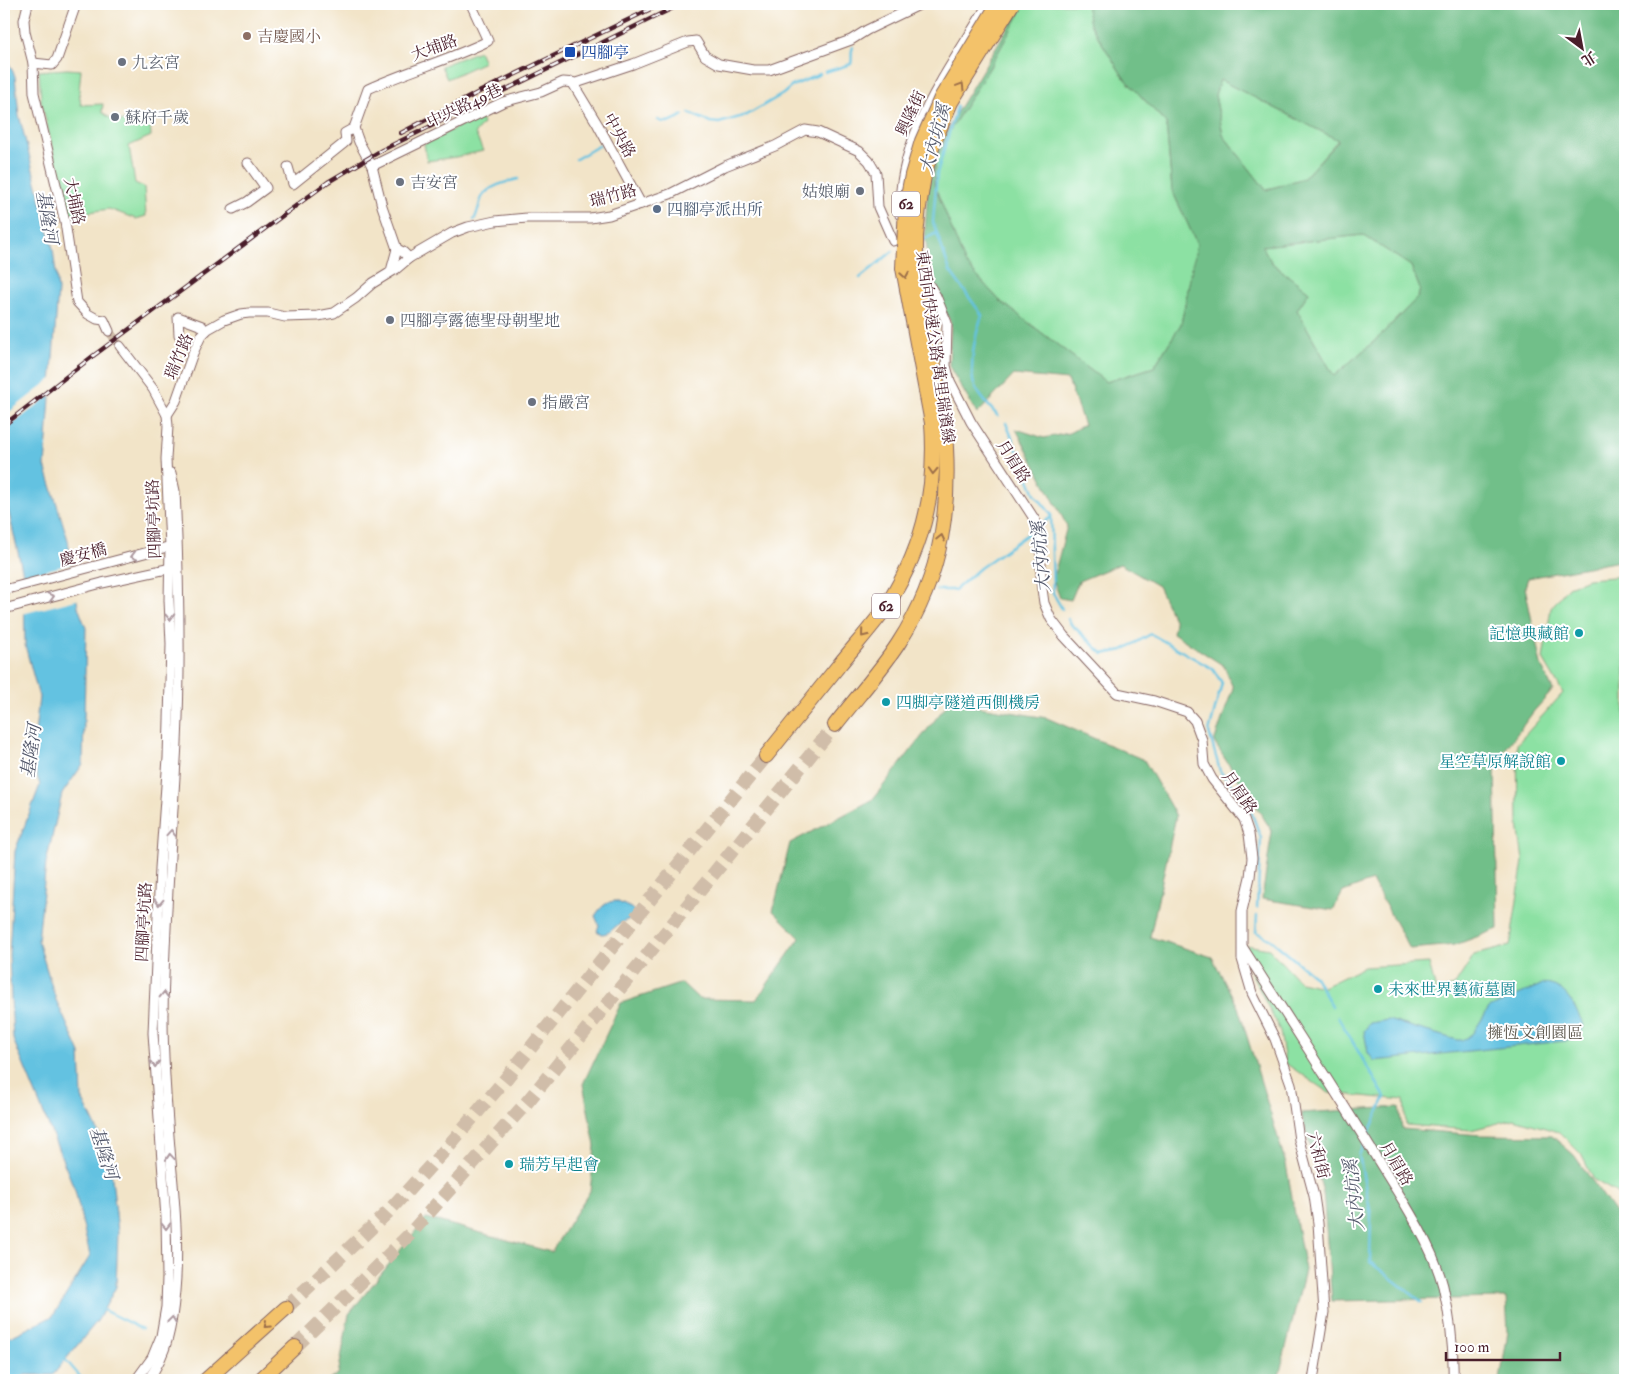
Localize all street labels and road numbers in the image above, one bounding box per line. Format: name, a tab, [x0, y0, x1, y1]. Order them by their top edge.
street label: 大埔路	[408, 30, 460, 66]
street label: 中央路49巷	[424, 80, 505, 132]
street label: 興隆街	[892, 87, 930, 139]
street label: 中央路	[599, 110, 640, 161]
street label: 大埔路	[59, 176, 89, 227]
street label: 瑞竹路	[587, 180, 639, 212]
road number: 62	[892, 192, 920, 216]
street label: 東西向快速公路 萬里瑞濱線	[912, 249, 959, 445]
street label: 瑞竹路	[160, 330, 198, 382]
street label: 月眉路	[992, 436, 1035, 487]
street label: 四腳亭坑路	[143, 479, 165, 559]
street label: 慶安橋	[57, 539, 109, 571]
road number: 62	[872, 594, 900, 618]
street label: 月眉路	[1217, 767, 1261, 818]
street label: 四腳亭坑路	[132, 882, 156, 963]
street label: 六和街	[1303, 1130, 1334, 1181]
street label: 月眉路	[1375, 1138, 1417, 1189]

